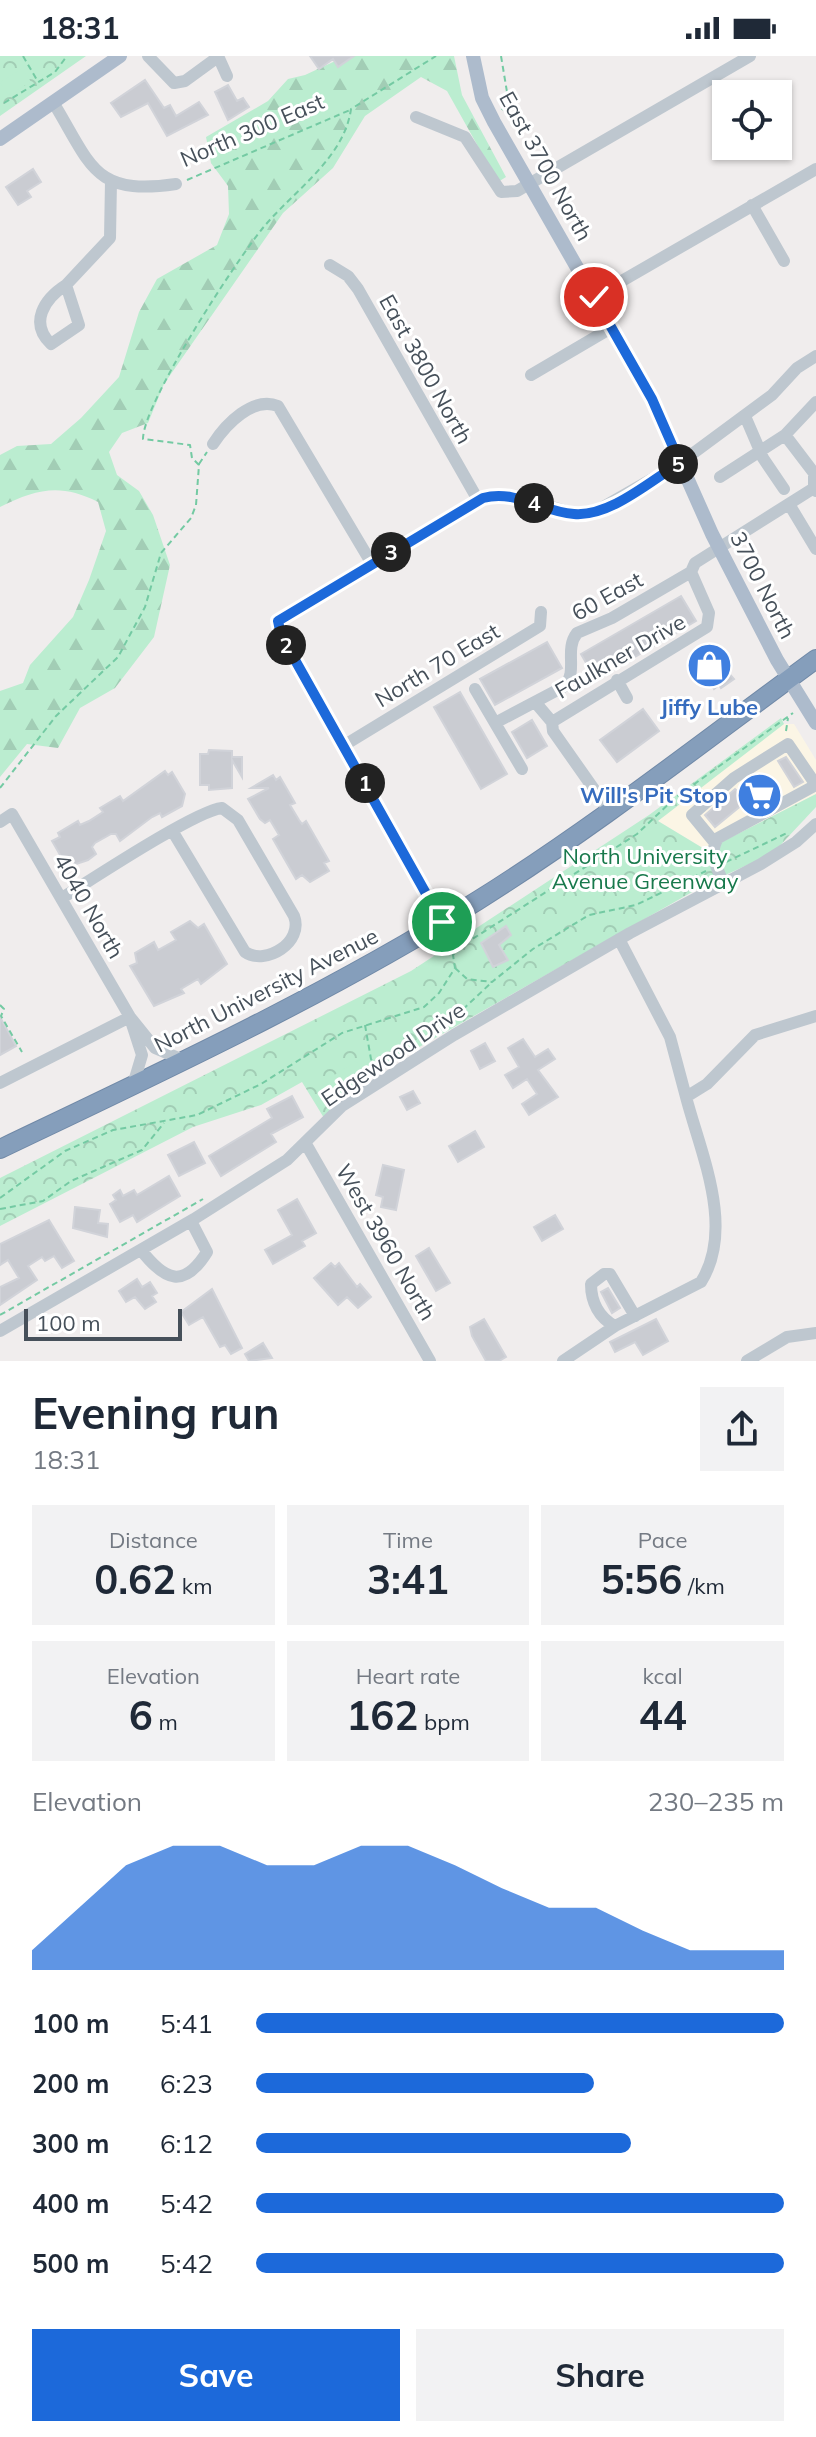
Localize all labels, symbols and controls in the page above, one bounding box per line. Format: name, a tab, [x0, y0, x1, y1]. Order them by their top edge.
text: 18:31	[40, 9, 119, 47]
map controls	[712, 80, 792, 160]
button: locate	[712, 80, 792, 160]
street label: East 3700 North	[493, 86, 599, 246]
street label: North 300 East	[176, 87, 328, 173]
pin	[560, 263, 628, 331]
icon: check	[572, 275, 616, 319]
street label: East 3800 North	[373, 289, 479, 449]
pin: 5	[658, 444, 698, 484]
text: 5	[671, 450, 685, 478]
pin: 4	[514, 483, 554, 523]
text: 4	[527, 489, 541, 517]
street label: 3700 North	[724, 527, 802, 643]
pin: 3	[371, 532, 411, 572]
text: 3	[384, 538, 398, 566]
street label: 60 East	[567, 565, 648, 627]
street label: Faulkner Drive	[550, 607, 690, 705]
street label: North 70 East	[370, 617, 505, 713]
pin: 2	[266, 625, 306, 665]
text: 2	[279, 631, 293, 659]
shop icon: Jiffy Lube	[685, 642, 733, 690]
place label: Jiffy Lube	[660, 693, 758, 721]
pin: 1	[345, 763, 385, 803]
text: 1	[358, 769, 372, 797]
supermarket icon: Will's Pit Stop	[735, 771, 783, 819]
place label: Will's Pit Stop	[580, 781, 728, 809]
park label: North University Avenue Greenway	[552, 842, 739, 895]
street label: 4040 North	[48, 848, 130, 964]
pin	[408, 888, 476, 956]
icon: arrive	[420, 900, 464, 944]
street label: North University Avenue	[149, 921, 383, 1059]
street label: Edgewood Drive	[316, 996, 470, 1112]
street label: West 3960 North	[330, 1159, 442, 1325]
scale bar	[24, 1305, 182, 1341]
text: 100 m	[36, 1309, 101, 1337]
text: Evening run	[32, 1385, 279, 1440]
button: share	[700, 1387, 784, 1471]
text: 18:31	[32, 1443, 100, 1476]
text: Distance	[109, 1526, 198, 1554]
text: Time	[383, 1526, 433, 1554]
text: Pace	[638, 1526, 687, 1554]
text: 0.62	[94, 1554, 176, 1604]
text: 3:41	[367, 1554, 449, 1604]
text: 5:56	[600, 1554, 682, 1604]
text: km	[176, 1572, 212, 1600]
text: /km	[682, 1572, 725, 1600]
text: Elevation	[107, 1662, 200, 1690]
text: Heart rate	[356, 1662, 460, 1690]
text: kcal	[643, 1662, 683, 1690]
text: 6	[129, 1690, 153, 1740]
text: 162	[346, 1690, 418, 1740]
text: 44	[639, 1690, 687, 1740]
text: m	[153, 1708, 178, 1736]
text: bpm	[418, 1708, 470, 1736]
text: Elevation	[32, 1785, 142, 1818]
text: 230–235 m	[648, 1785, 784, 1818]
text: 100 m	[32, 2007, 109, 2040]
text: 5:41	[160, 2007, 213, 2040]
text: 200 m	[32, 2067, 109, 2100]
text: 6:23	[160, 2067, 213, 2100]
text: 300 m	[32, 2127, 109, 2160]
text: 6:12	[160, 2127, 213, 2160]
text: 400 m	[32, 2187, 109, 2220]
text: 5:42	[160, 2187, 213, 2220]
text: 500 m	[32, 2247, 109, 2280]
text: 5:42	[160, 2247, 213, 2280]
button: Save	[32, 2329, 400, 2421]
button: Share	[416, 2329, 784, 2421]

